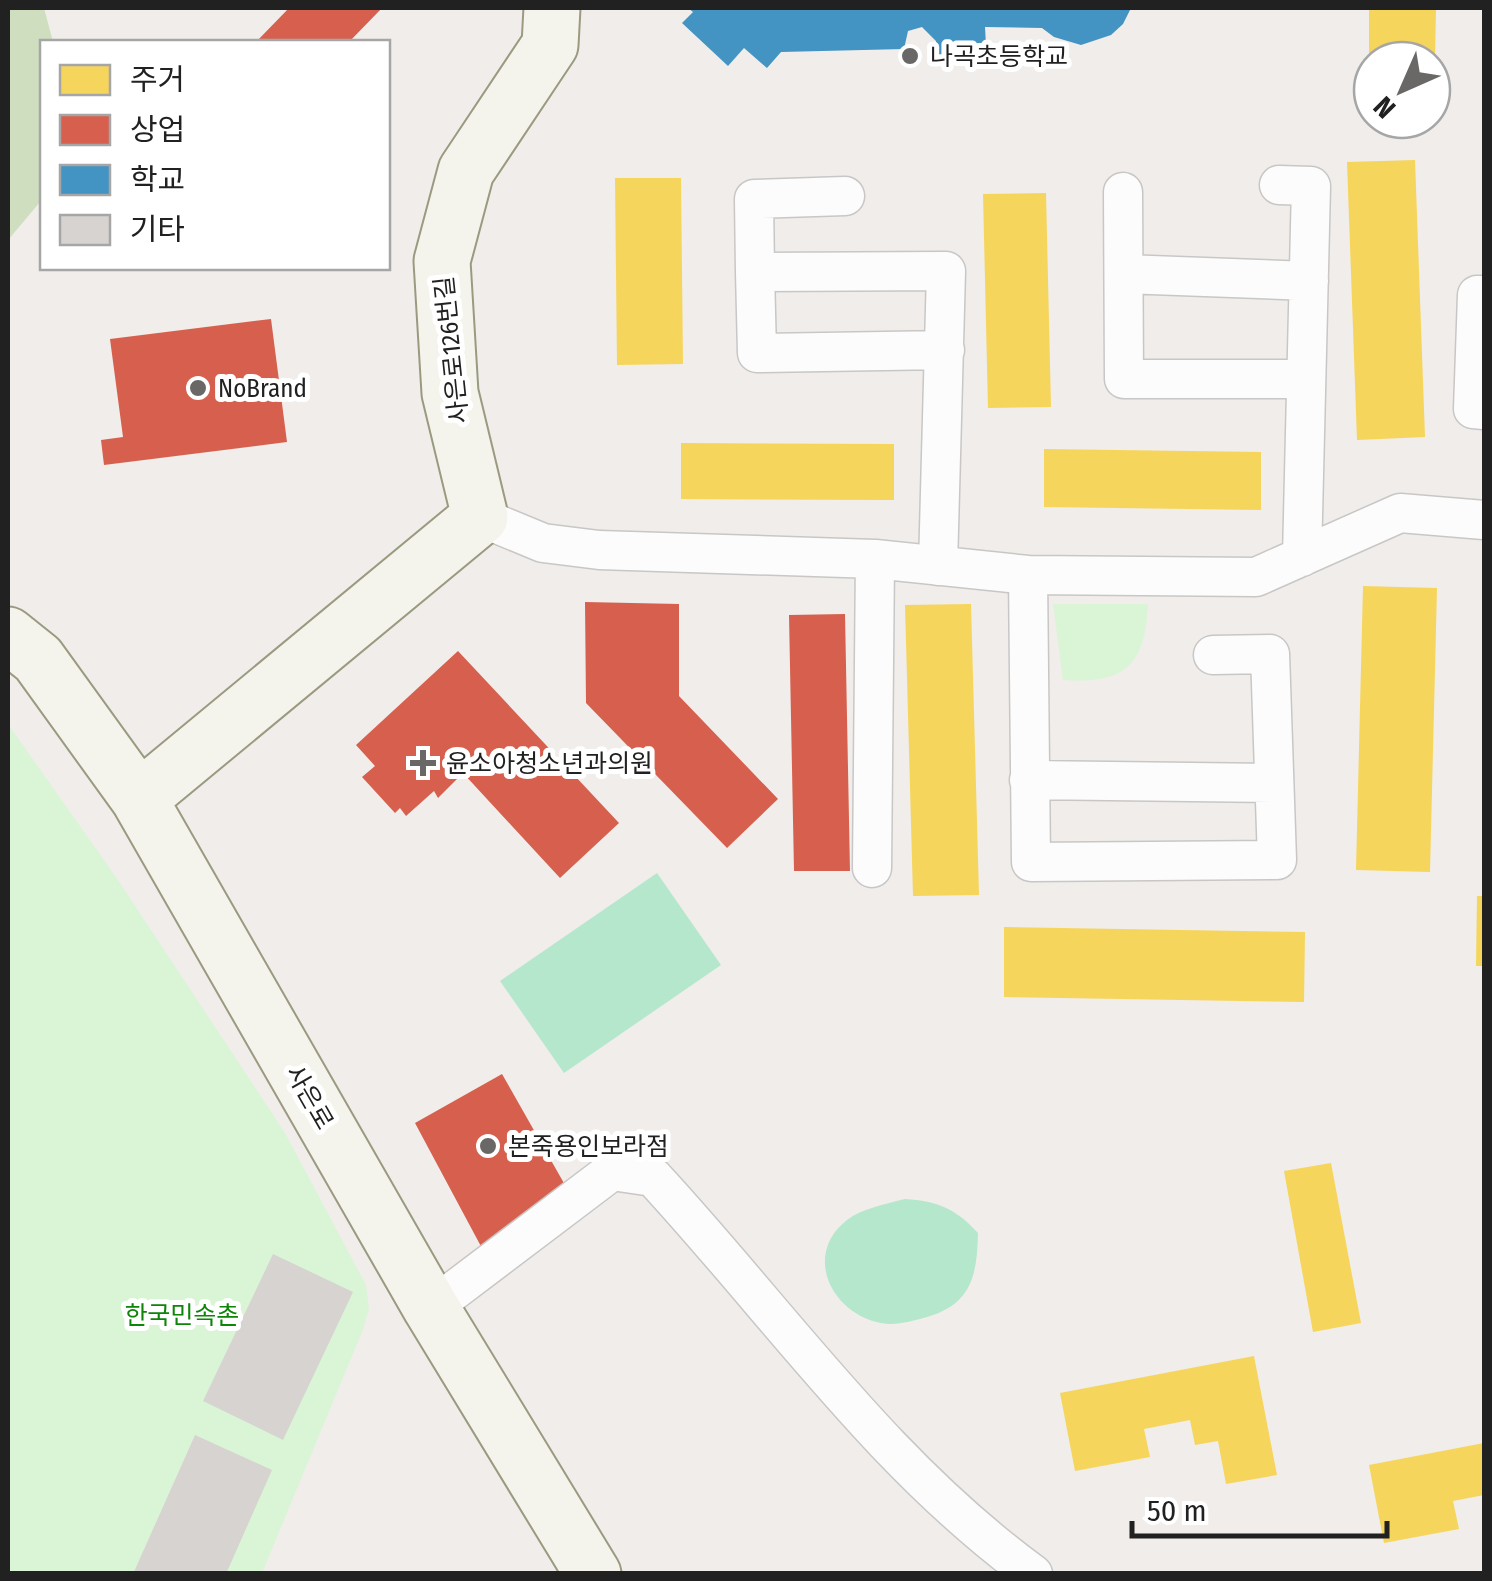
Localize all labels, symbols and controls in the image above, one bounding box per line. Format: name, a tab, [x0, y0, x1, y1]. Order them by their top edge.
legend	[40, 40, 390, 270]
north arrow	[1352, 40, 1452, 140]
place label: 나곡초등학교	[930, 42, 1068, 72]
marker: 나곡초등학교	[899, 45, 921, 67]
text: 주거	[130, 62, 185, 98]
text: N	[1367, 90, 1402, 125]
text: 상업	[130, 112, 185, 148]
text: 학교	[130, 162, 185, 198]
text: 기타	[130, 212, 185, 248]
street label: 사은로126번길	[429, 275, 475, 425]
place label: NoBrand	[218, 374, 307, 404]
marker: NoBrand	[187, 377, 209, 399]
place label: 윤소아청소년과의원	[446, 749, 653, 779]
marker: 윤소아청소년과의원	[410, 750, 436, 776]
street label: 사은로	[279, 1060, 339, 1135]
place label: 본죽용인보라점	[508, 1132, 669, 1162]
marker: 본죽용인보라점	[477, 1135, 499, 1157]
park label: 한국민속촌	[124, 1301, 240, 1331]
scale bar	[1132, 1476, 1387, 1538]
text: 50 m	[1147, 1493, 1207, 1529]

